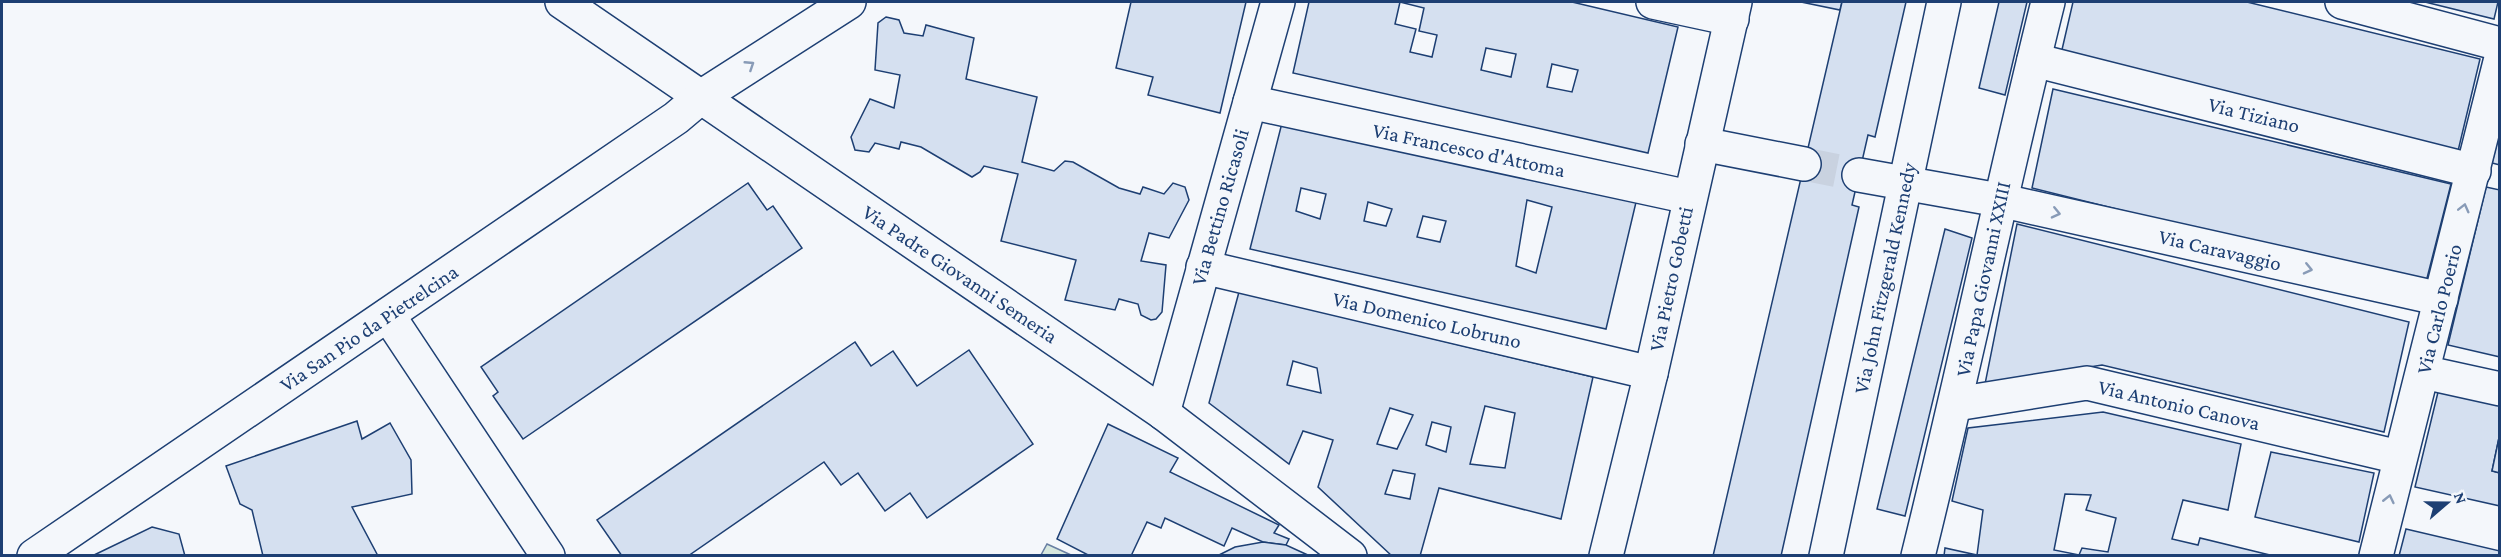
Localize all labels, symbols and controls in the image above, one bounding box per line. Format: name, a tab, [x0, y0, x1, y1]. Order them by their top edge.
one-way arrow	[744, 61, 755, 72]
street label: Via Tiziano	[2206, 92, 2302, 138]
street label: Via Francesco d'Attoma	[1370, 118, 1568, 182]
street label: Via Bettino Ricasoli	[1186, 125, 1254, 288]
street label: Via John Fitzgerald Kennedy	[1849, 160, 1921, 396]
street label: Via Papa Giovanni XXIII	[1951, 179, 2015, 379]
street label: Via Padre Giovanni Semeria	[858, 200, 1062, 348]
one-way arrow	[2457, 203, 2470, 213]
street label: Via Pietro Gobetti	[1644, 204, 1698, 354]
one-way arrow	[2051, 206, 2061, 219]
street label: Via Caravaggio	[2156, 224, 2284, 276]
street label: Via Carlo Poerio	[2411, 241, 2467, 377]
street label: Via San Pio da Pietrelcina	[275, 259, 463, 397]
one-way arrow	[2303, 262, 2313, 275]
street label: Via Domenico Lobruno	[1330, 287, 1524, 353]
street label: Via Antonio Canova	[2096, 375, 2262, 435]
north arrow	[2417, 473, 2477, 533]
text: N	[2451, 490, 2471, 506]
one-way arrow	[2382, 494, 2395, 504]

